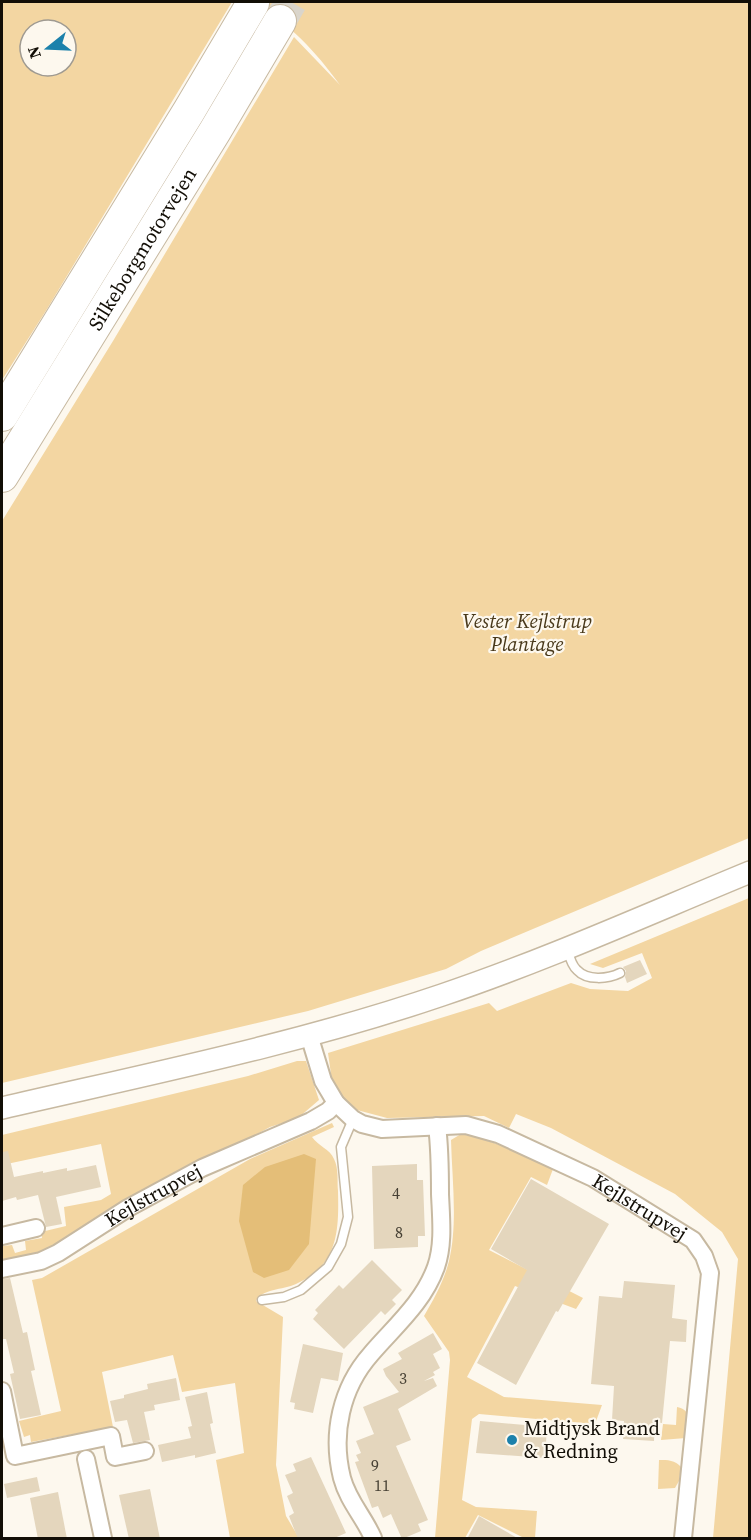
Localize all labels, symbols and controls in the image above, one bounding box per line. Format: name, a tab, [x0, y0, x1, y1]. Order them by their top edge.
north arrow	[18, 18, 78, 78]
text: N	[21, 43, 46, 62]
street label: Silkeborgmotorvejen	[81, 162, 203, 336]
park label: Vester Kejlstrup Plantage	[462, 607, 592, 658]
street label: Kejlstrupvej	[99, 1157, 206, 1233]
street label: Kejlstrupvej	[587, 1167, 693, 1247]
house number: 4	[392, 1182, 400, 1204]
house number: 8	[395, 1221, 403, 1243]
house number: 3	[399, 1367, 407, 1389]
place label: Midtjysk Brand & Redning	[524, 1414, 661, 1465]
marker: Midtjysk Brand & Redning	[505, 1433, 519, 1447]
house number: 9	[371, 1454, 379, 1476]
house number: 11	[374, 1474, 390, 1496]

